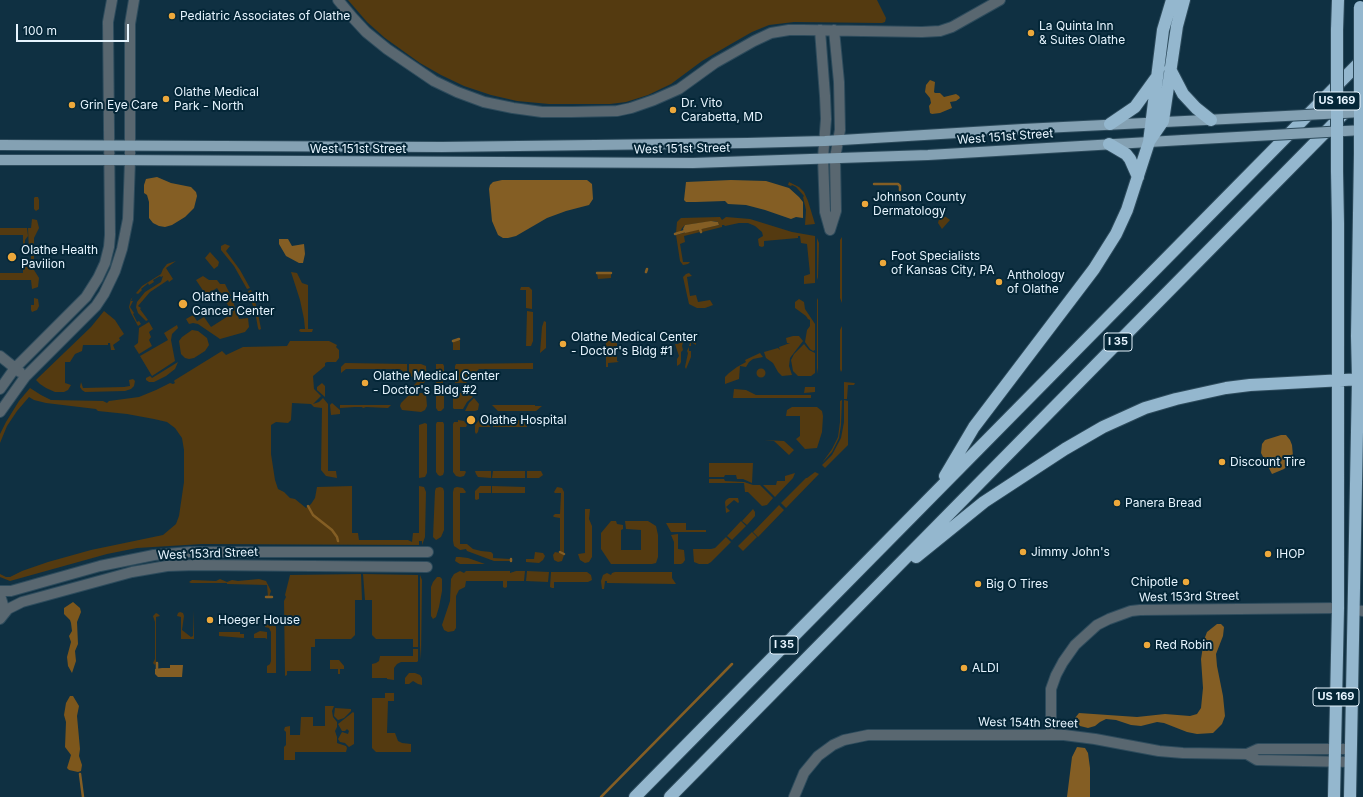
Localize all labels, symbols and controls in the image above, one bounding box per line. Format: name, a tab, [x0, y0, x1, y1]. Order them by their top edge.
place label: Pediatric Associates of Olathe	[180, 9, 350, 23]
marker: Pediatric Associates of Olathe	[167, 11, 177, 21]
scale bar	[18, 16, 131, 42]
place label: La Quinta Inn & Suites Olathe	[1039, 19, 1125, 47]
text: 100 m	[23, 23, 57, 38]
marker: La Quinta Inn & Suites Olathe	[1026, 28, 1036, 38]
place label: Olathe Medical Park - North	[174, 85, 259, 113]
road number: US 169	[1314, 92, 1360, 110]
marker: Olathe Medical Park - North	[161, 94, 171, 104]
place label: Dr. Vito Carabetta, MD	[681, 96, 763, 124]
place label: Grin Eye Care	[80, 98, 158, 112]
marker: Grin Eye Care	[67, 100, 77, 110]
marker: Dr. Vito Carabetta, MD	[668, 105, 678, 115]
street label: West 151st Street	[956, 126, 1054, 148]
street label: West 151st Street	[634, 141, 730, 157]
street label: West 151st Street	[310, 142, 406, 156]
place label: Johnson County Dermatology	[873, 190, 966, 218]
marker: Johnson County Dermatology	[860, 199, 870, 209]
place label: Olathe Health Pavilion	[21, 243, 98, 271]
place label: Foot Specialists of Kansas City, PA	[891, 249, 995, 277]
marker: Olathe Health Pavilion	[6, 251, 18, 263]
marker: Foot Specialists of Kansas City, PA	[878, 258, 888, 268]
place label: Anthology of Olathe	[1007, 268, 1065, 296]
marker: Anthology of Olathe	[994, 277, 1004, 287]
place label: Olathe Health Cancer Center	[192, 290, 275, 318]
marker: Olathe Health Cancer Center	[177, 298, 189, 310]
place label: Olathe Medical Center - Doctor's Bldg #1	[571, 330, 697, 358]
road number: I 35	[1104, 333, 1132, 351]
marker: Olathe Medical Center - Doctor's Bldg #1	[558, 339, 568, 349]
place label: Olathe Medical Center - Doctor's Bldg #2	[373, 369, 499, 397]
marker: Olathe Medical Center - Doctor's Bldg #2	[360, 378, 370, 388]
place label: Olathe Hospital	[480, 413, 567, 427]
marker: Olathe Hospital	[465, 414, 477, 426]
place label: Discount Tire	[1230, 455, 1305, 469]
marker: Discount Tire	[1217, 457, 1227, 467]
place label: Panera Bread	[1125, 496, 1201, 510]
marker: Panera Bread	[1112, 498, 1122, 508]
street label: West 153rd Street	[158, 545, 258, 563]
place label: Jimmy John's	[1031, 545, 1110, 559]
marker: Jimmy John's	[1018, 547, 1028, 557]
place label: IHOP	[1276, 547, 1305, 561]
marker: IHOP	[1263, 549, 1273, 559]
place label: Chipotle	[1131, 575, 1178, 589]
place label: Big O Tires	[986, 577, 1048, 591]
marker: Chipotle	[1181, 577, 1191, 587]
marker: Big O Tires	[973, 579, 983, 589]
street label: West 153rd Street	[1139, 589, 1239, 605]
place label: Hoeger House	[218, 613, 300, 627]
marker: Hoeger House	[205, 615, 215, 625]
road number: I 35	[770, 636, 798, 654]
place label: Red Robin	[1155, 638, 1212, 652]
marker: Red Robin	[1142, 640, 1152, 650]
place label: ALDI	[972, 661, 999, 675]
marker: ALDI	[959, 663, 969, 673]
road number: US 169	[1313, 688, 1359, 706]
street label: West 154th Street	[978, 715, 1078, 731]

